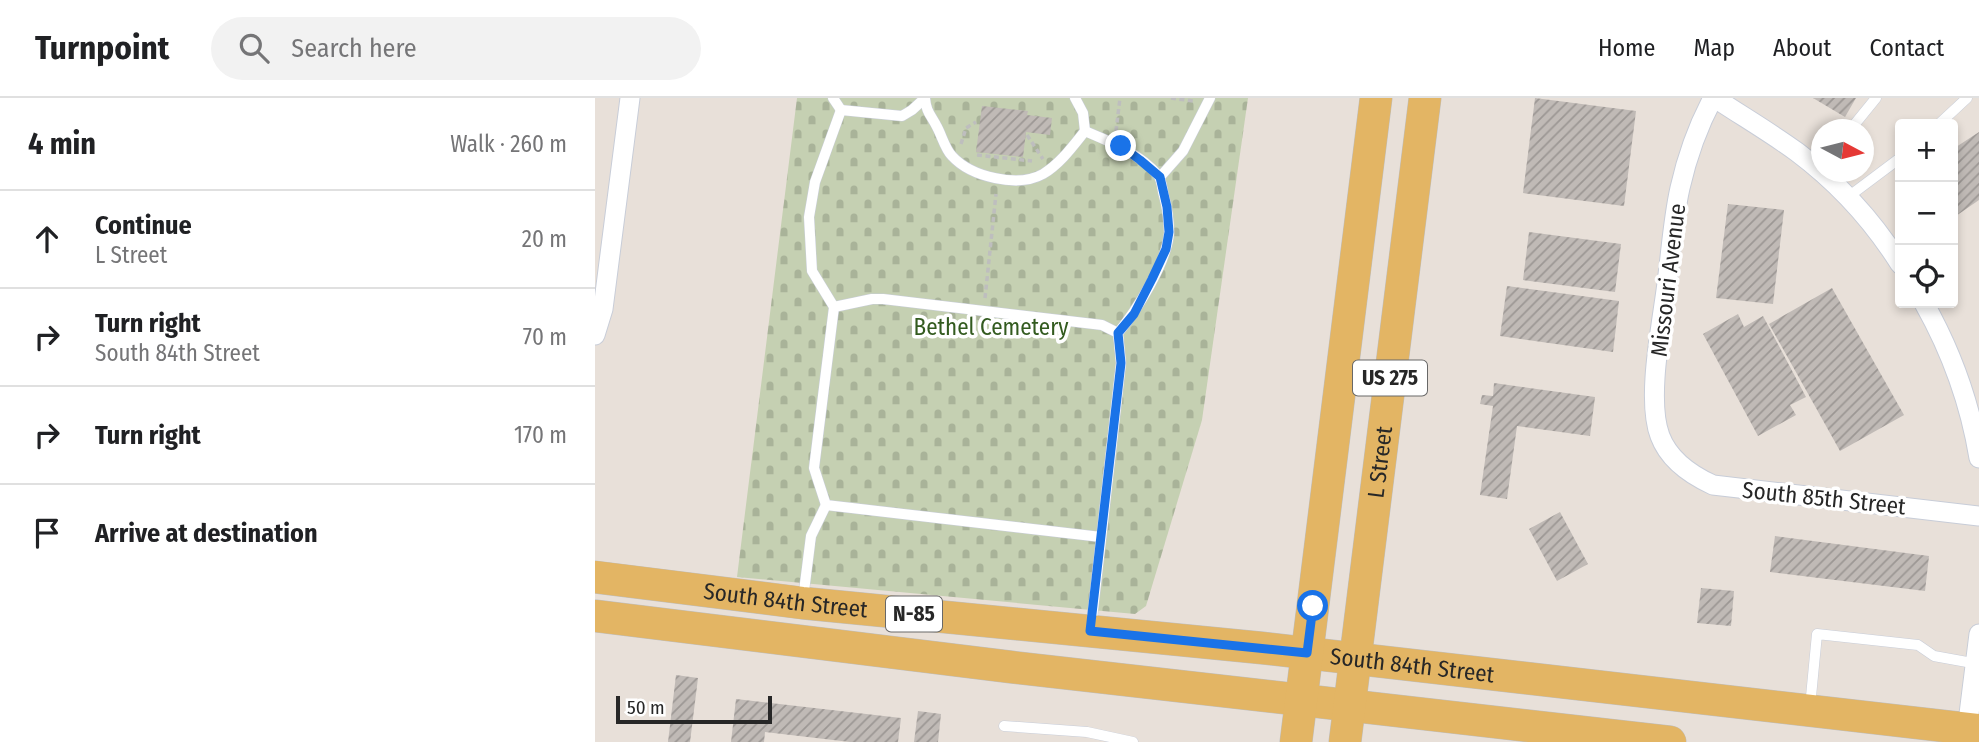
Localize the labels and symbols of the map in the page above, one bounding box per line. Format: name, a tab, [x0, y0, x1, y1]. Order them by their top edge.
north arrow	[1811, 119, 1874, 182]
route end	[1105, 130, 1136, 161]
street label: Missouri Avenue	[1645, 202, 1691, 358]
park label: Bethel Cemetery	[914, 313, 1069, 341]
road number: US 275	[1353, 360, 1427, 396]
street label: L Street	[1361, 424, 1398, 500]
street label: South 85th Street	[1741, 476, 1908, 521]
street label: South 84th Street	[702, 577, 869, 623]
route start	[1297, 590, 1328, 621]
road number: N-85	[886, 596, 942, 632]
street label: South 84th Street	[1329, 642, 1496, 689]
scale bar	[616, 693, 772, 725]

